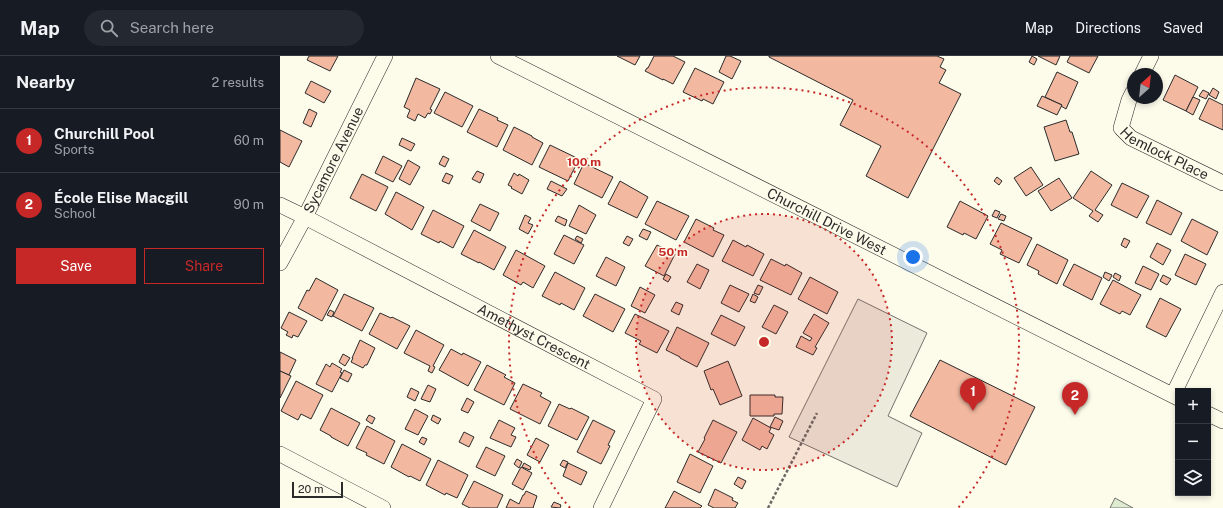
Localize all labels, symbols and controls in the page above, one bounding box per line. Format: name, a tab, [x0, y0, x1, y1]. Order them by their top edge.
search box	[84, 10, 364, 46]
text: Map	[20, 17, 60, 39]
icon: search	[98, 17, 120, 39]
text: Search here	[130, 19, 214, 36]
text: Map	[1025, 20, 1053, 36]
text: Directions	[1075, 20, 1141, 36]
text: Saved	[1163, 20, 1203, 36]
north arrow	[1127, 68, 1163, 104]
text: Nearby	[16, 72, 75, 92]
text: 2 results	[212, 75, 264, 90]
street label: Sycamore Avenue	[300, 104, 367, 216]
street label: Hemlock Place	[1117, 124, 1212, 183]
text: Churchill Pool	[54, 125, 155, 142]
text: 1	[26, 133, 32, 148]
text: 60 m	[234, 133, 264, 148]
text: Sports	[54, 142, 94, 157]
text: 100 m	[567, 155, 601, 169]
street label: Churchill Drive West	[764, 185, 889, 258]
text: École Elise Macgill	[54, 189, 188, 206]
text: 2	[25, 197, 33, 212]
text: 90 m	[234, 197, 264, 212]
text: School	[54, 206, 96, 221]
text: 50 m	[658, 245, 688, 259]
your location	[903, 247, 923, 267]
button: Save	[16, 248, 136, 284]
button: Share	[144, 248, 264, 284]
street label: Amethyst Crescent	[475, 300, 593, 372]
centre of rings	[757, 335, 771, 349]
pin: 1	[960, 378, 986, 411]
pin: 2	[1062, 382, 1088, 415]
map controls	[1175, 388, 1211, 496]
button: +	[1175, 388, 1211, 424]
button: −	[1175, 424, 1211, 460]
button: layers	[1175, 460, 1211, 496]
scale bar	[292, 480, 343, 499]
text: 20 m	[298, 483, 323, 495]

